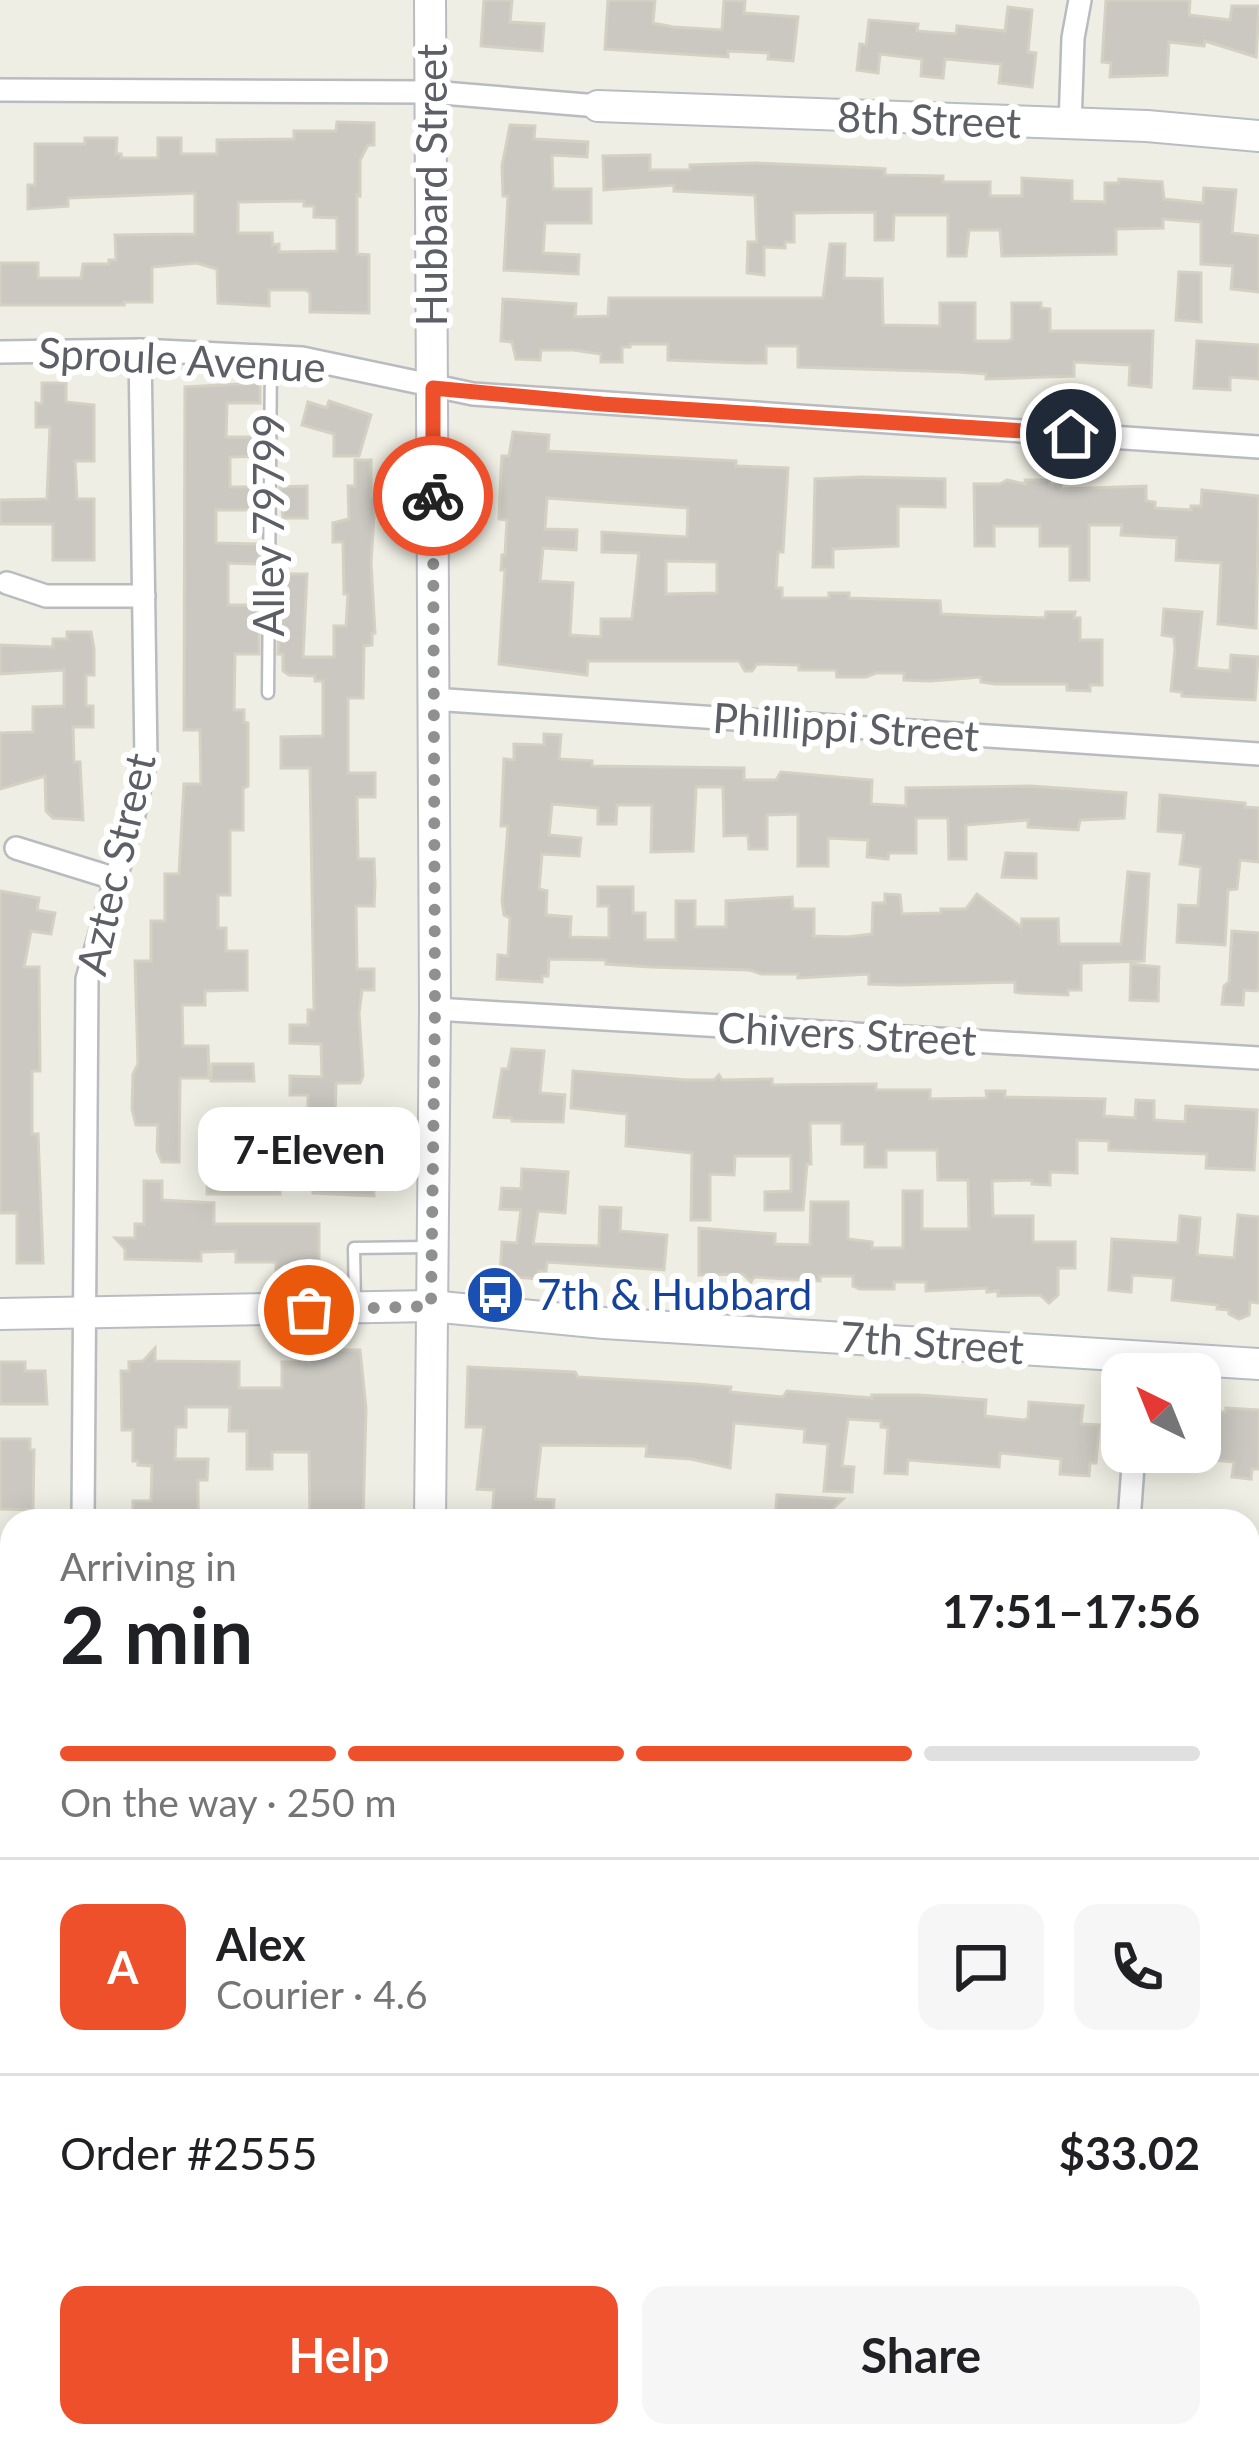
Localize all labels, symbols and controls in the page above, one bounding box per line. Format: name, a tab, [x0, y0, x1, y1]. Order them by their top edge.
street label: Hubbard Street	[406, 44, 456, 326]
street label: 8th Street	[836, 91, 1022, 147]
street label: Sproule Avenue	[37, 326, 327, 392]
pin	[1020, 383, 1122, 485]
icon: home	[1038, 401, 1104, 467]
street label: Alley 79799	[243, 414, 293, 636]
courier	[373, 436, 493, 556]
icon: bike	[400, 463, 466, 529]
street label: Phillippi Street	[711, 692, 981, 760]
street label: Aztec Street	[65, 748, 165, 979]
street label: Chivers Street	[716, 1001, 978, 1065]
callout: 7-Eleven	[198, 1106, 420, 1190]
text: 7-Eleven	[233, 1126, 385, 1172]
pin	[258, 1259, 360, 1361]
bus stop icon: 7th & Hubbard	[464, 1264, 526, 1326]
place label: 7th & Hubbard	[537, 1269, 812, 1319]
icon: bag	[276, 1277, 342, 1343]
street label: 7th Street	[838, 1311, 1026, 1373]
north arrow	[1101, 1353, 1221, 1473]
map controls	[1101, 1353, 1221, 1473]
text: Arriving in	[60, 1543, 237, 1589]
text: 17:51–17:56	[942, 1584, 1200, 1638]
text: 2 min	[60, 1587, 253, 1681]
text: On the way · 250 m	[60, 1779, 397, 1825]
button: chat	[918, 1904, 1044, 2030]
button: phone	[1074, 1904, 1200, 2030]
text: Alex	[216, 1917, 306, 1971]
text: A	[107, 1940, 139, 1994]
text: Courier · 4.6	[216, 1971, 428, 2017]
text: Order #2555	[60, 2126, 318, 2180]
text: $33.02	[1059, 2126, 1200, 2180]
button: Help	[60, 2286, 618, 2424]
button: Share	[642, 2286, 1200, 2424]

